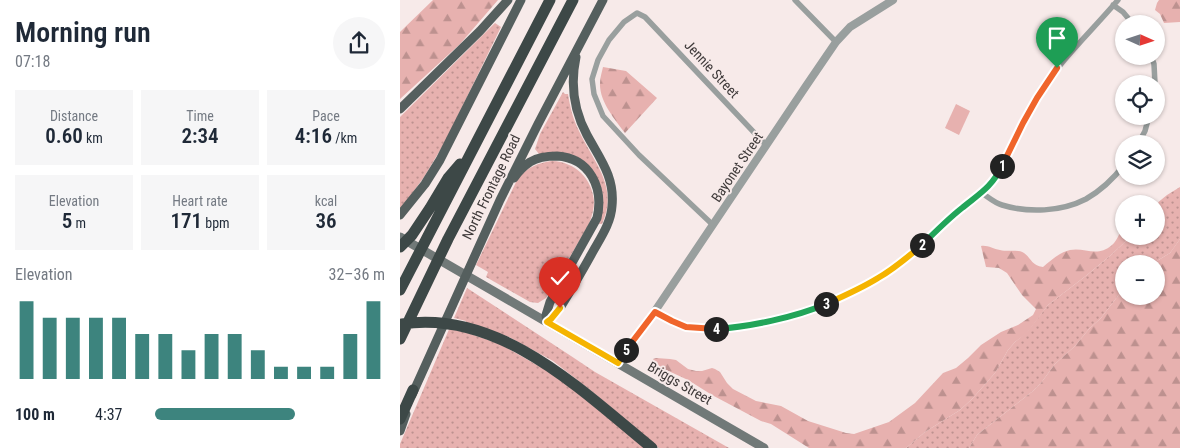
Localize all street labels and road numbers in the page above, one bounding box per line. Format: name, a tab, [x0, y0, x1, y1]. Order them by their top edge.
street label: Jennie Street	[681, 37, 743, 101]
street label: Bayonet Street	[708, 129, 766, 205]
street label: North Frontage Road	[459, 132, 523, 242]
street label: Briggs Street	[645, 358, 715, 408]

